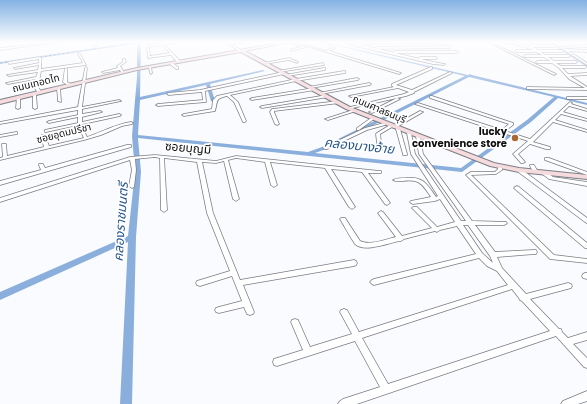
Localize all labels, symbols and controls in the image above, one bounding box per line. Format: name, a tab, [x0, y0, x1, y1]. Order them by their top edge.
street label: ถนนเทอดไท	[11, 72, 61, 96]
street label: ถนนศาลธนบุรี	[351, 93, 407, 127]
street label: ซอยอุดมปรีชา	[35, 121, 93, 147]
place label: lucky convenience store	[412, 126, 507, 150]
marker: lucky convenience store	[510, 133, 520, 143]
water label: คลองบางอ้าย	[323, 136, 395, 158]
street label: ซอยบุญมี	[164, 140, 212, 158]
water label: คลองราชมนตรี	[111, 182, 133, 262]

